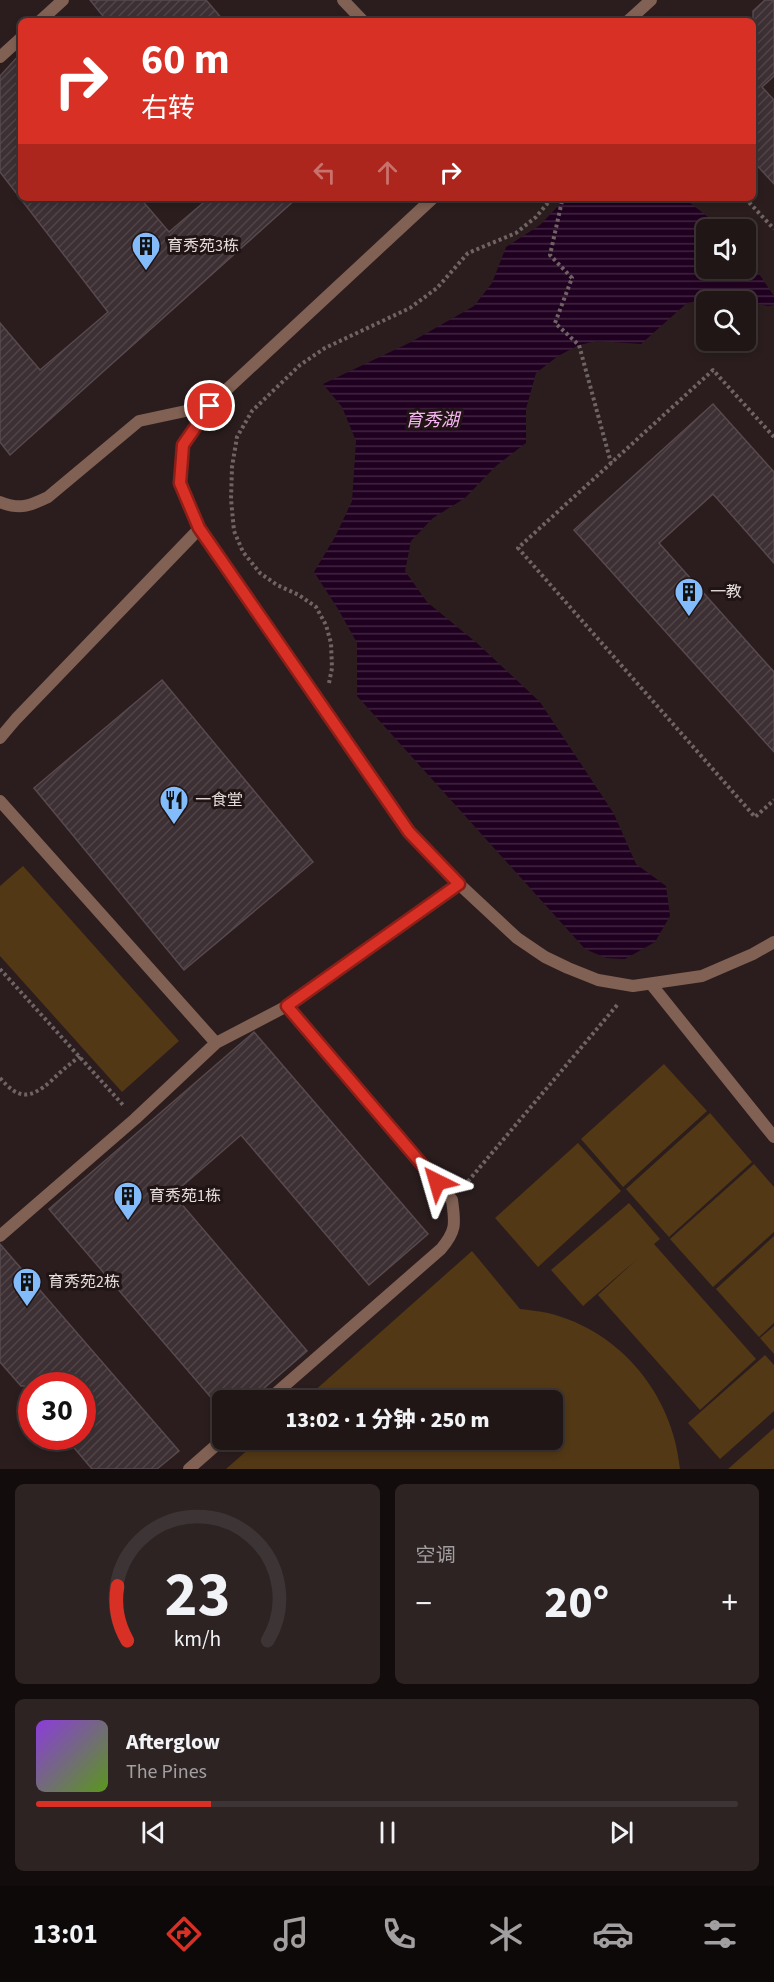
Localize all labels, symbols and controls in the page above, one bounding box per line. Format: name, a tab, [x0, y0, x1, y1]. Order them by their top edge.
text: 60 m	[141, 30, 230, 90]
icon: right	[42, 42, 120, 120]
text: 右转	[141, 89, 195, 128]
icon: left	[308, 156, 341, 189]
icon: ahead	[371, 156, 404, 189]
icon: right	[434, 156, 467, 189]
map controls	[696, 219, 756, 351]
button: sound	[696, 219, 756, 279]
building icon: 育秀苑3栋	[130, 230, 162, 272]
place label: 育秀苑3栋	[167, 235, 239, 257]
button: search	[696, 291, 756, 351]
pin	[184, 380, 235, 431]
icon: arrive	[193, 389, 226, 422]
water label: 育秀湖	[405, 408, 462, 433]
building icon: 一教	[673, 576, 705, 618]
place label: 一教	[710, 581, 742, 603]
restaurant icon: 一食堂	[158, 784, 190, 826]
place label: 一食堂	[195, 789, 243, 811]
position arrow	[405, 1150, 469, 1214]
building icon: 育秀苑1栋	[112, 1180, 144, 1222]
place label: 育秀苑1栋	[149, 1185, 221, 1207]
building icon: 育秀苑2栋	[11, 1266, 43, 1308]
place label: 育秀苑2栋	[48, 1271, 120, 1293]
speed limit sign: 30	[18, 1372, 96, 1450]
text: 13:02 · 1 分钟 · 250 m	[286, 1404, 489, 1436]
text: 空调	[416, 1542, 456, 1570]
text: 23	[164, 1551, 230, 1640]
text: 20°	[544, 1571, 609, 1635]
text: −	[416, 1580, 432, 1627]
text: +	[722, 1580, 738, 1627]
text: km/h	[173, 1624, 221, 1655]
text: Afterglow	[126, 1726, 220, 1758]
text: The Pines	[126, 1758, 207, 1786]
icon: previous	[137, 1816, 170, 1849]
icon: pause	[371, 1816, 404, 1849]
icon: next	[605, 1816, 638, 1849]
icon: directions	[163, 1913, 205, 1955]
icon: music	[270, 1913, 312, 1955]
icon: phone	[378, 1913, 420, 1955]
icon: climate	[485, 1913, 527, 1955]
icon: car	[592, 1913, 634, 1955]
icon: filters	[699, 1913, 741, 1955]
text: 13:01	[33, 1915, 98, 1954]

